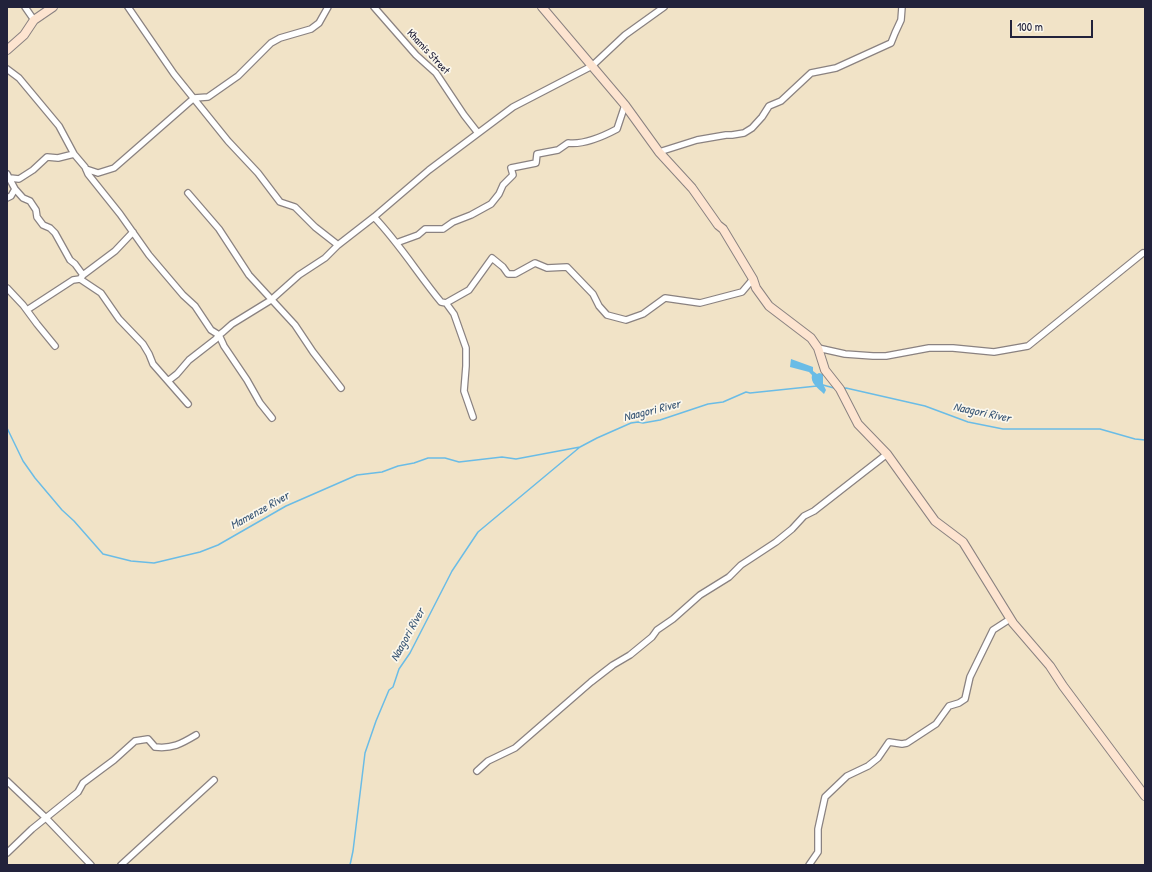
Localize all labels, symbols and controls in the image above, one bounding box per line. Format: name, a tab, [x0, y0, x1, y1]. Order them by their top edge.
scale bar	[1012, 12, 1095, 38]
text: 100 m	[1017, 18, 1043, 35]
street label: Khamis Street	[404, 27, 452, 77]
water label: Naagori River	[622, 397, 682, 425]
water label: Naagori River	[952, 400, 1012, 426]
water label: Mamenze River	[228, 489, 292, 533]
water label: Naagori River	[388, 606, 428, 664]

